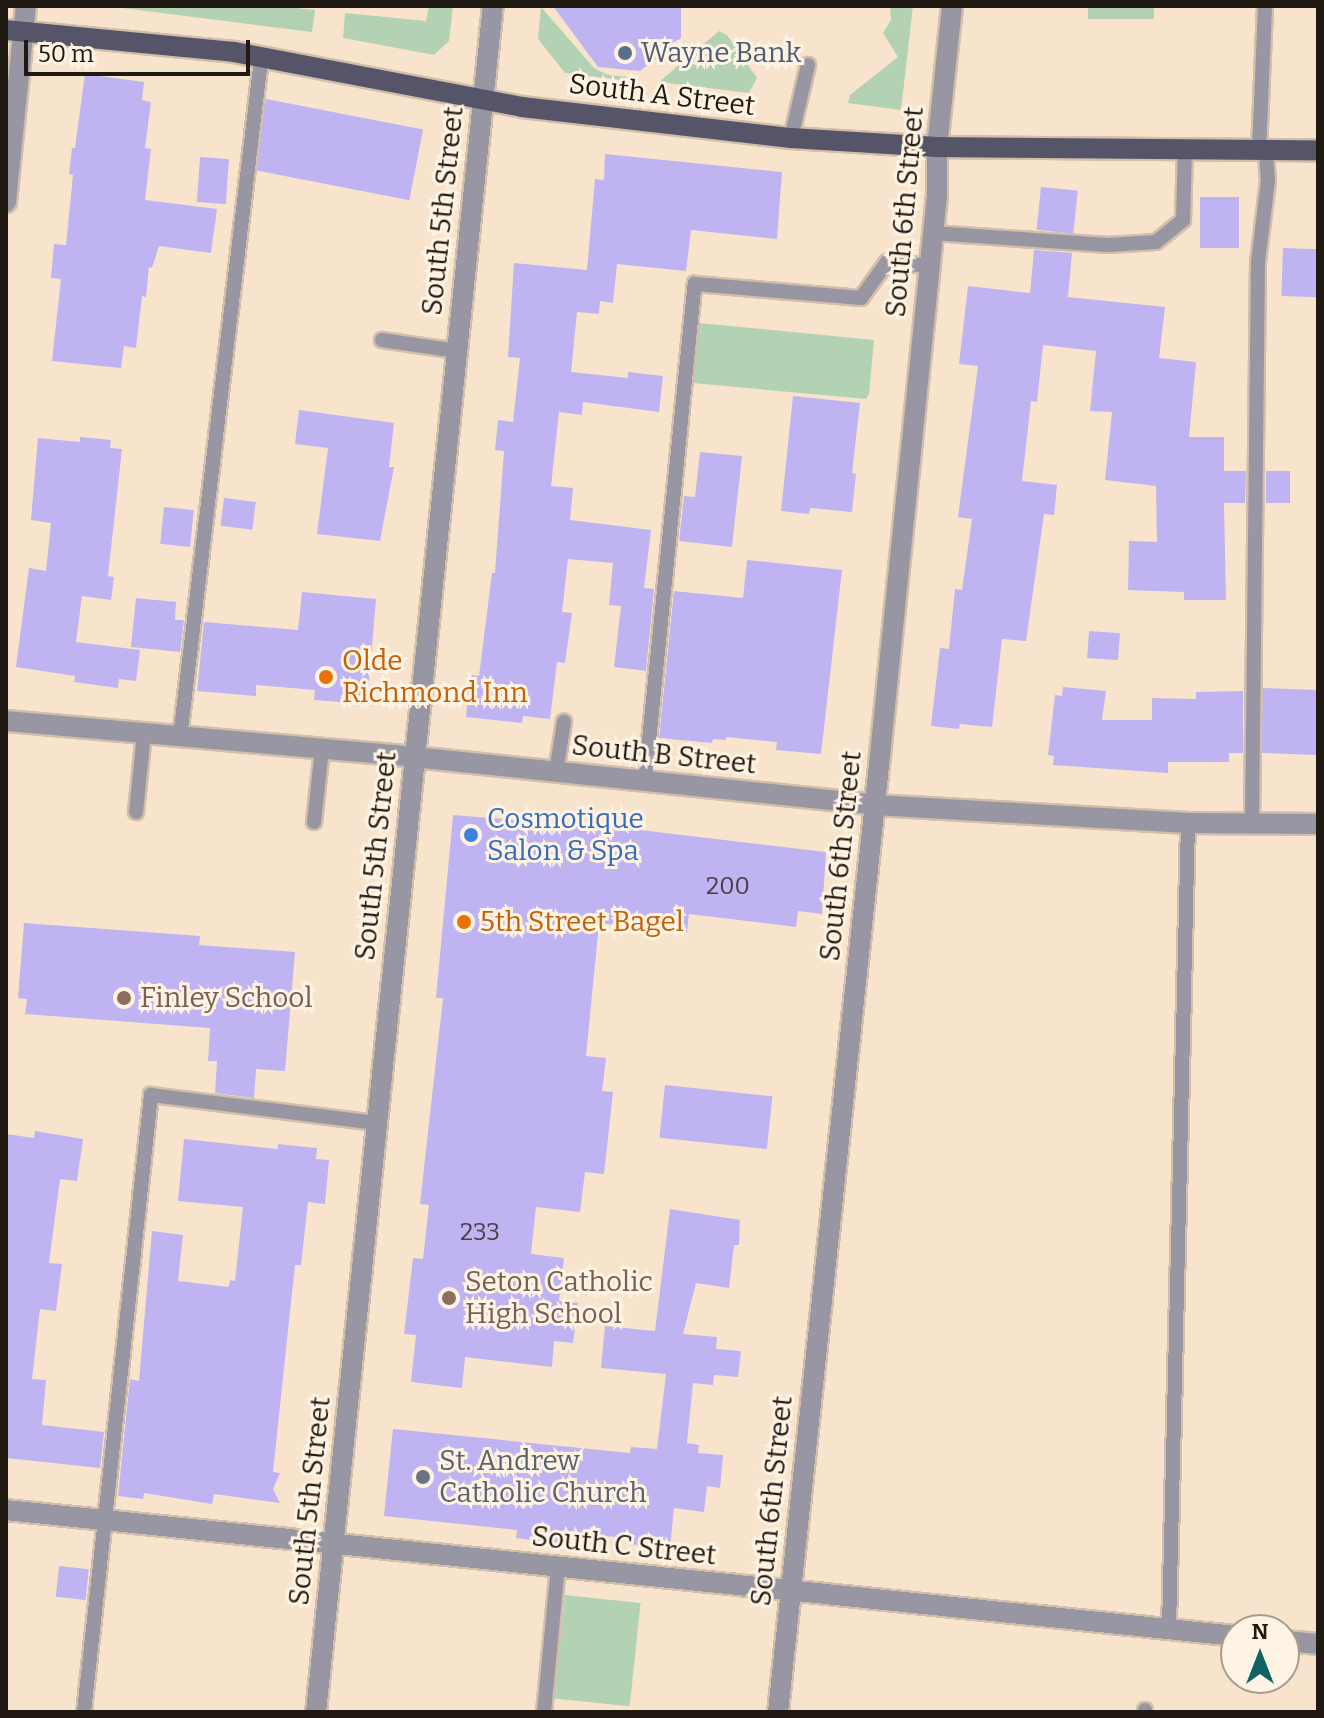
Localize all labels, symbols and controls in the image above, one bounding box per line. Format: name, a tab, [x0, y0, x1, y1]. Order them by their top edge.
scale bar	[28, 24, 254, 74]
place label: Wayne Bank	[641, 36, 801, 70]
text: 50 m	[38, 40, 94, 68]
marker: Wayne Bank	[616, 44, 634, 62]
street label: South A Street	[567, 67, 757, 123]
street label: South 5th Street	[415, 105, 471, 317]
street label: South 6th Street	[879, 105, 931, 319]
place label: Olde Richmond Inn	[342, 644, 528, 710]
marker: Olde Richmond Inn	[317, 668, 335, 686]
street label: South B Street	[570, 729, 758, 781]
street label: South 6th Street	[813, 749, 869, 963]
street label: South 5th Street	[348, 750, 404, 962]
place label: Cosmotique Salon & Spa	[487, 802, 644, 868]
marker: Cosmotique Salon & Spa	[462, 826, 480, 844]
house number: 200	[706, 873, 750, 901]
place label: 5th Street Bagel	[480, 905, 684, 939]
marker: 5th Street Bagel	[455, 913, 473, 931]
place label: Finley School	[140, 981, 312, 1015]
marker: Finley School	[115, 989, 133, 1007]
house number: 233	[460, 1219, 500, 1247]
place label: Seton Catholic High School	[465, 1265, 653, 1331]
marker: Seton Catholic High School	[440, 1289, 458, 1307]
street label: South 6th Street	[744, 1394, 800, 1608]
street label: South 5th Street	[282, 1395, 338, 1607]
place label: St. Andrew Catholic Church	[439, 1444, 647, 1510]
marker: St. Andrew Catholic Church	[414, 1468, 432, 1486]
street label: South C Street	[530, 1520, 718, 1572]
north arrow	[1220, 1614, 1300, 1694]
text: N	[1252, 1618, 1268, 1645]

